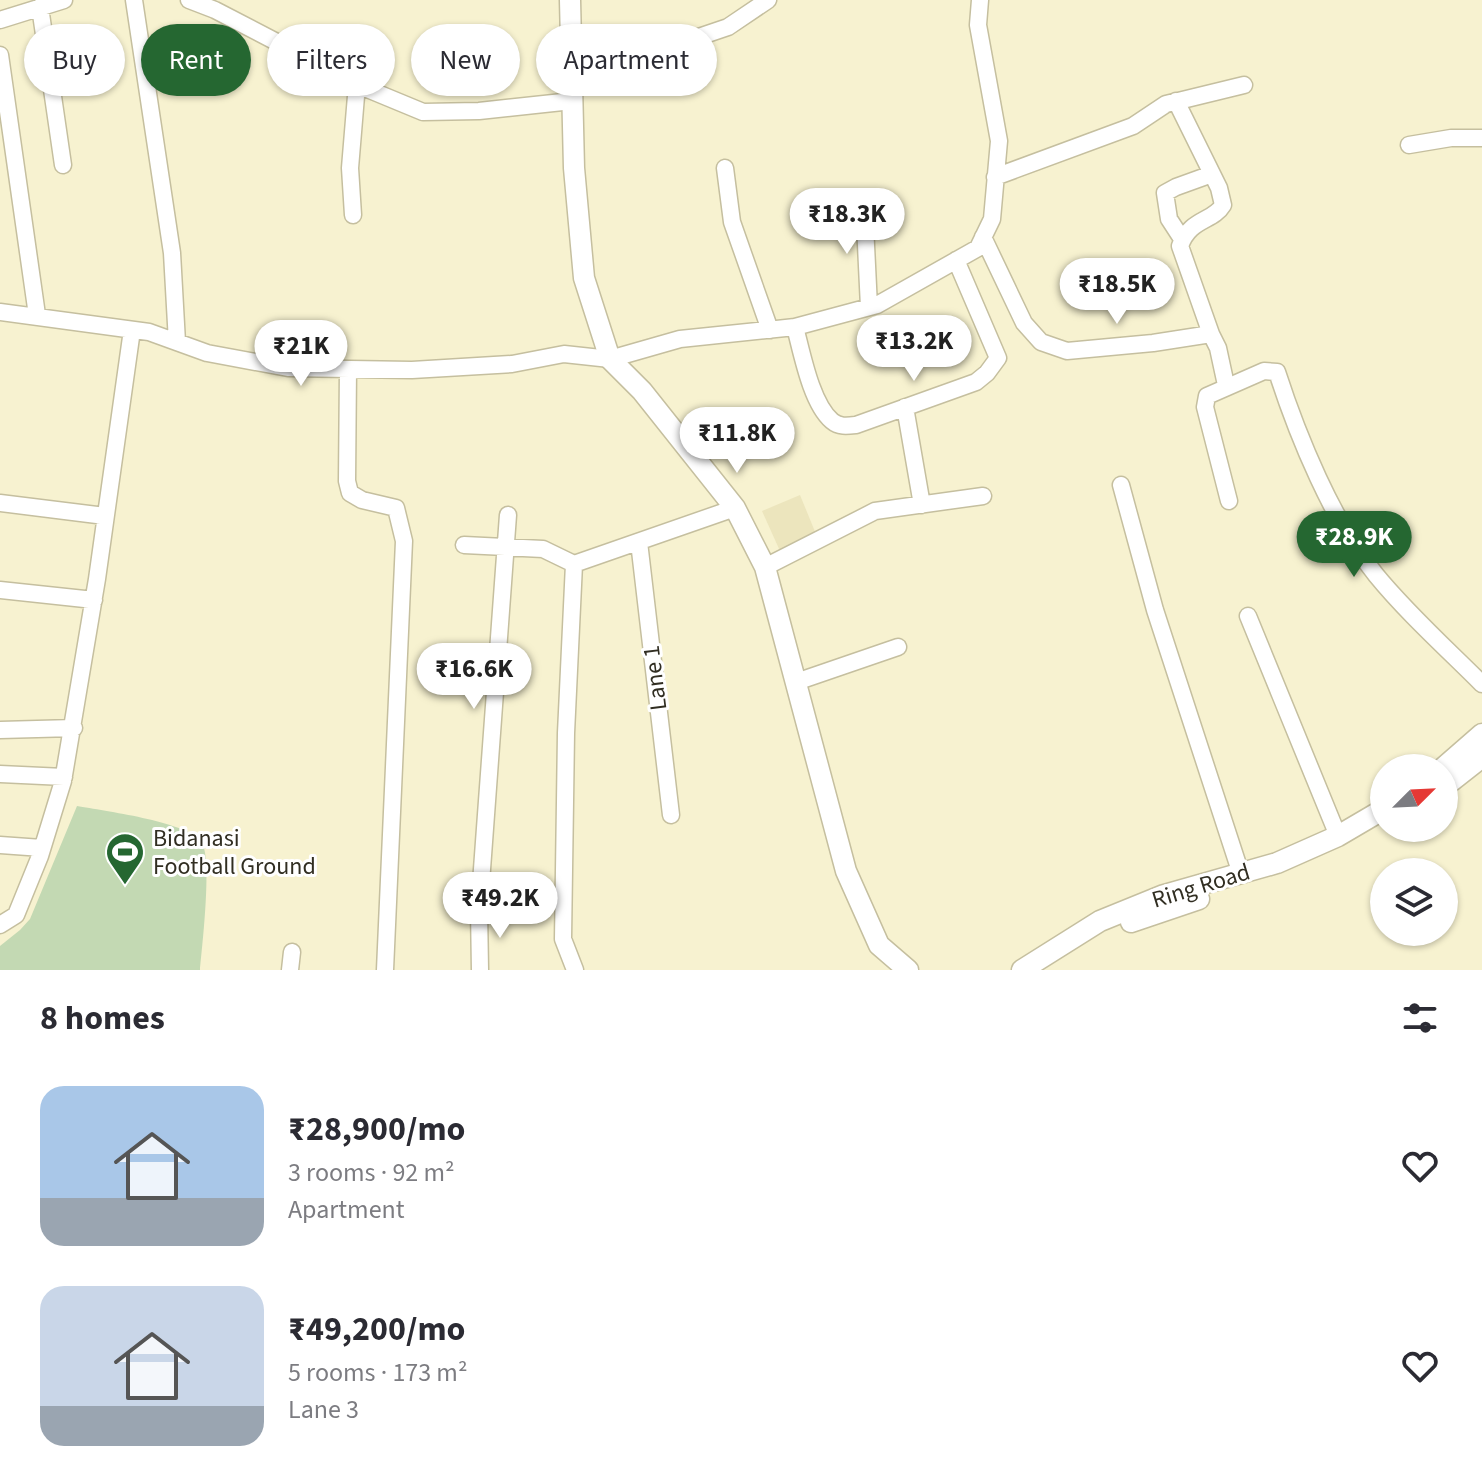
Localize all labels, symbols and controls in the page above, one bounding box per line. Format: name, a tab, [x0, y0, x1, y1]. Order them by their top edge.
chip: Buy	[24, 24, 125, 96]
chip: Rent	[141, 24, 251, 96]
chip: Filters	[267, 24, 395, 96]
chip: New	[411, 24, 520, 96]
chip: Apartment	[536, 24, 717, 96]
pin: ₹18.3K	[782, 188, 912, 256]
text: ₹18.3K	[808, 195, 886, 232]
pin: ₹18.5K	[1052, 258, 1182, 326]
text: ₹18.5K	[1078, 265, 1156, 302]
pin: ₹13.2K	[849, 315, 979, 383]
pin: ₹21K	[254, 320, 348, 388]
text: ₹13.2K	[875, 322, 953, 359]
text: ₹21K	[272, 327, 330, 364]
pin: ₹11.8K	[672, 407, 802, 475]
text: ₹11.8K	[698, 414, 776, 451]
pin: ₹28.9K	[1289, 511, 1419, 579]
text: ₹28.9K	[1315, 518, 1393, 555]
pin: ₹16.6K	[409, 643, 539, 711]
street label: Lane 1	[634, 643, 676, 713]
text: ₹16.6K	[435, 650, 513, 687]
north arrow	[1370, 754, 1458, 842]
map controls	[1370, 754, 1458, 946]
place label: Bidanasi Football Ground	[153, 821, 316, 884]
sports icon: Bidanasi Football Ground	[104, 831, 146, 886]
street label: Ring Road	[1148, 854, 1254, 918]
button: layers	[1370, 858, 1458, 946]
pin: ₹49.2K	[435, 872, 565, 940]
text: ₹49.2K	[461, 879, 539, 916]
text: 8 homes	[40, 994, 165, 1043]
icon: filters	[1398, 996, 1442, 1040]
text: ₹28,900/mo	[288, 1105, 465, 1154]
icon: home	[104, 1118, 200, 1214]
icon: heart	[1398, 1144, 1442, 1188]
text: 3 rooms · 92 m²	[288, 1154, 455, 1191]
text: Apartment	[288, 1191, 405, 1228]
text: ₹49,200/mo	[288, 1305, 465, 1354]
icon: home	[104, 1318, 200, 1414]
icon: heart	[1398, 1344, 1442, 1388]
text: 5 rooms · 173 m²	[288, 1354, 467, 1391]
text: Lane 3	[288, 1391, 359, 1428]

